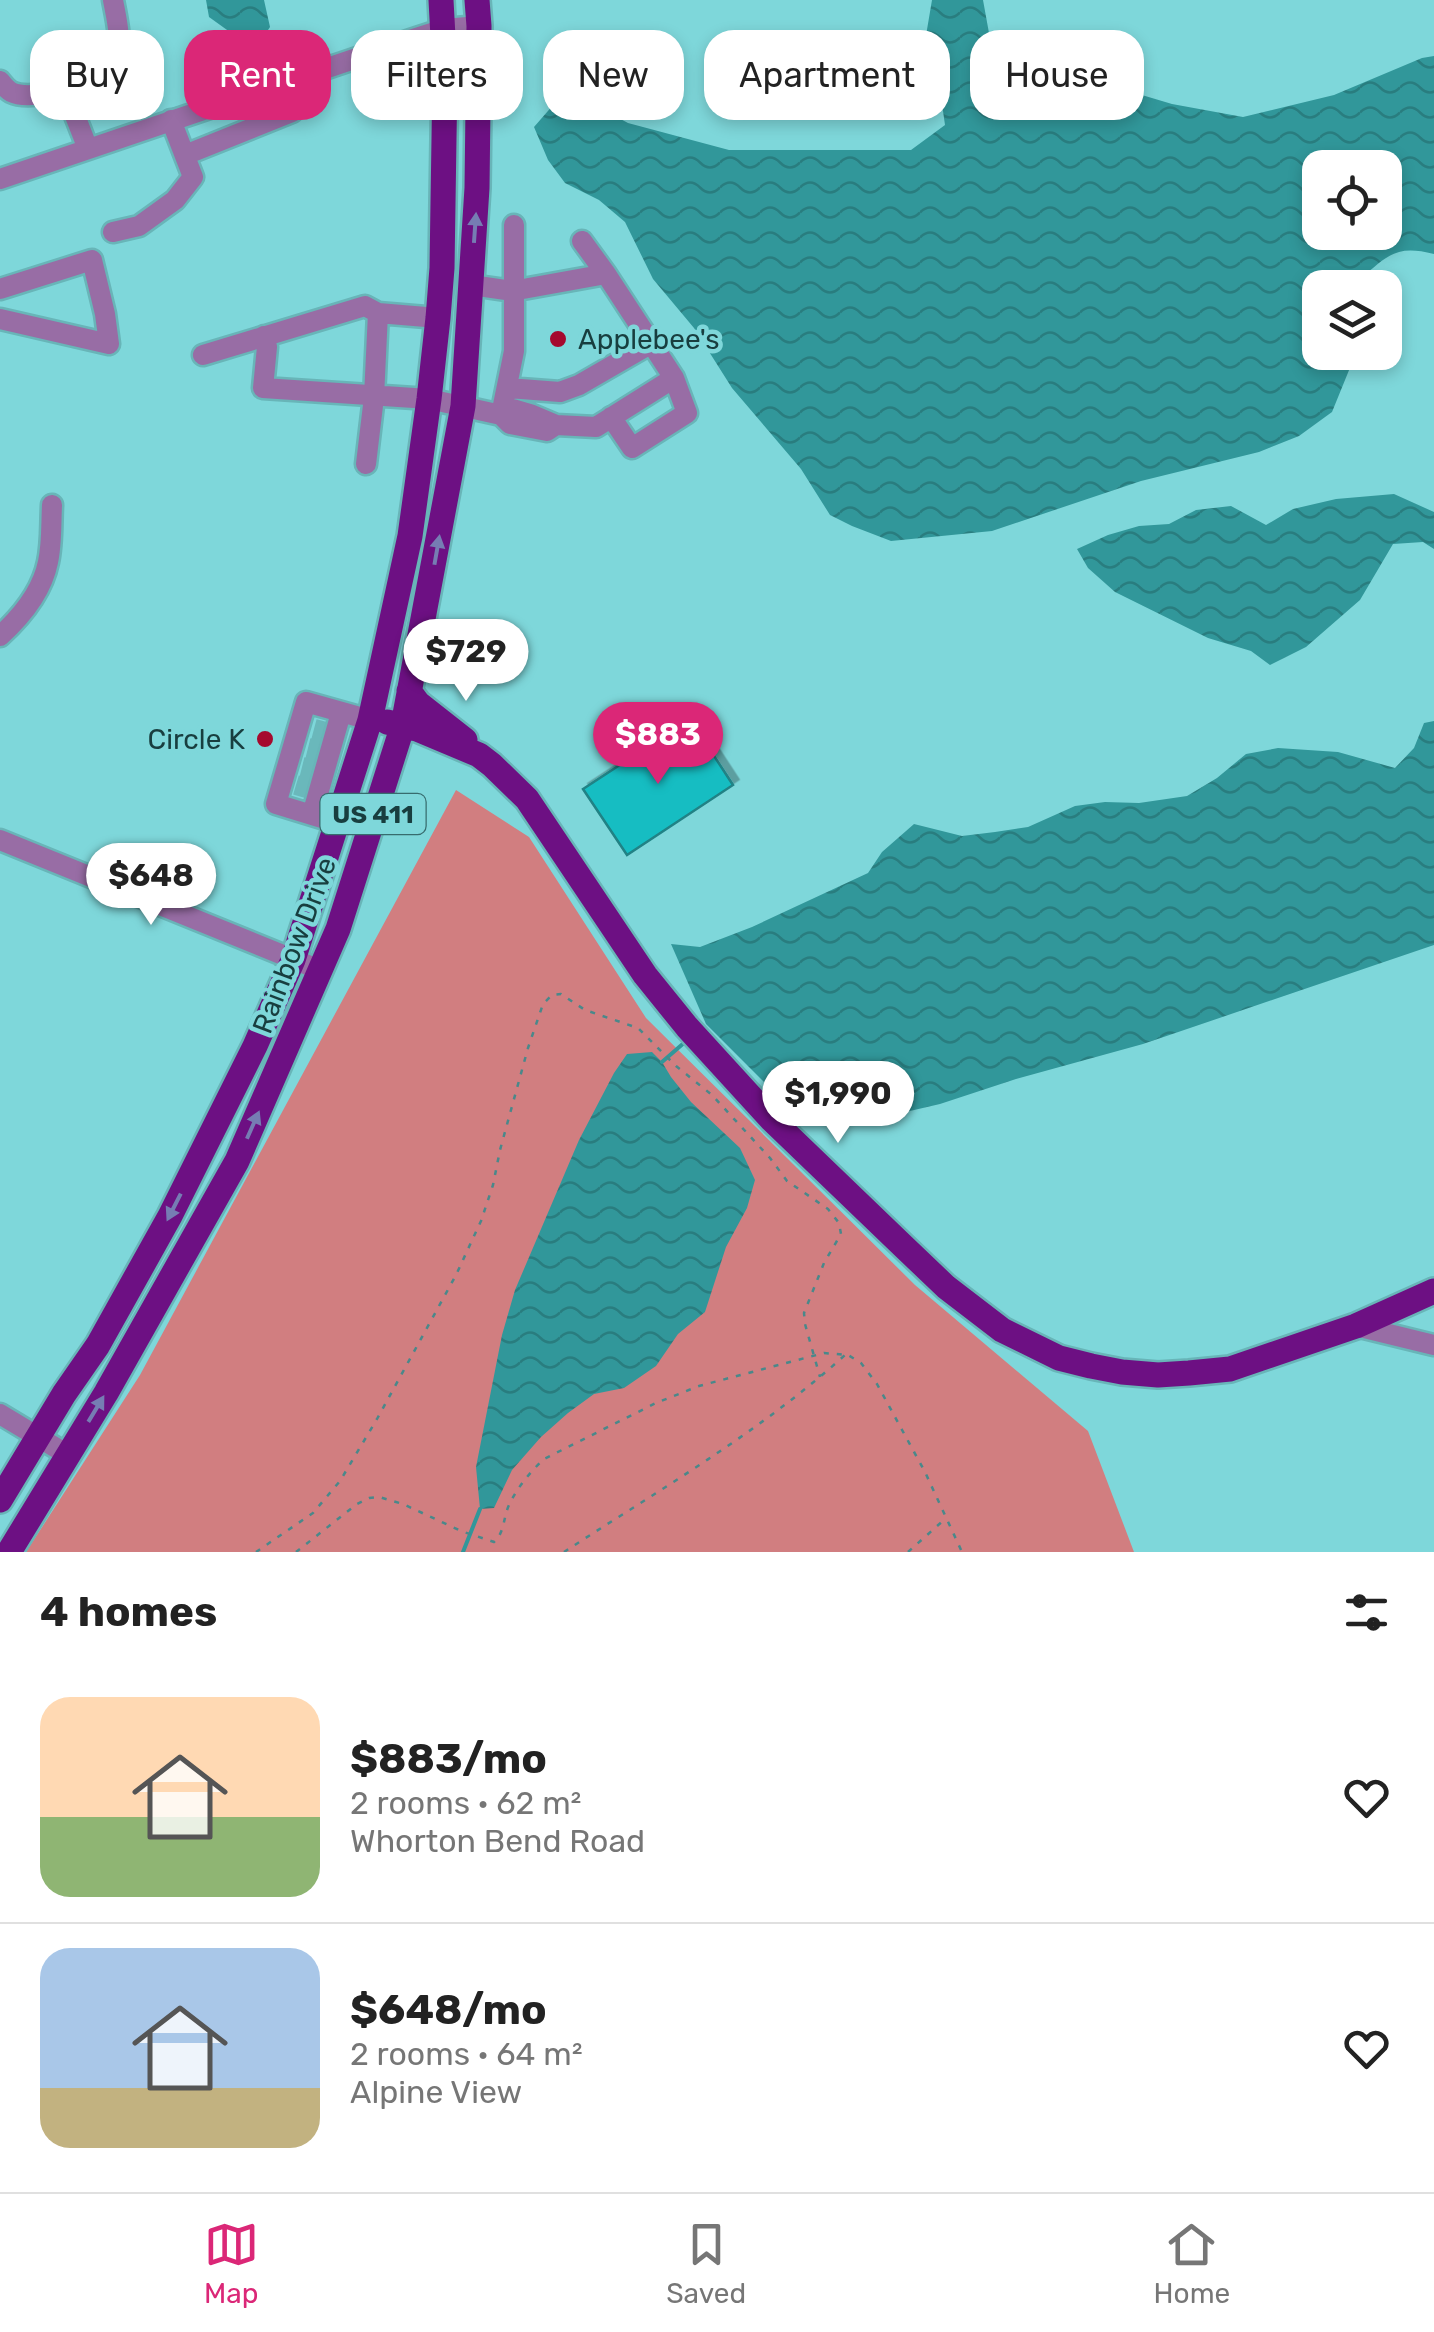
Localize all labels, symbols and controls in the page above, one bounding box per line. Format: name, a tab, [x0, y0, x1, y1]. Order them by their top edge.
chip: Buy	[30, 30, 164, 120]
chip: Rent	[184, 30, 331, 120]
chip: Filters	[351, 30, 523, 120]
chip: New	[543, 30, 684, 120]
chip: Apartment	[704, 30, 950, 120]
chip: House	[970, 30, 1144, 120]
map controls	[1302, 150, 1402, 370]
button: locate	[1302, 150, 1402, 250]
one-way arrow	[467, 212, 483, 244]
button: layers	[1302, 270, 1402, 370]
place label: Applebee's	[578, 323, 720, 356]
marker: Applebee's	[547, 328, 569, 350]
one-way arrow	[430, 534, 445, 566]
pin: $729	[407, 619, 525, 704]
text: $729	[425, 632, 507, 670]
pin: $883	[599, 702, 717, 787]
text: $883	[615, 715, 701, 753]
place label: Circle K	[148, 723, 245, 756]
marker: Circle K	[254, 728, 276, 750]
road number: US 411	[320, 794, 426, 834]
pin: $648	[92, 843, 210, 928]
street label: Rainbow Drive	[246, 852, 343, 1038]
text: $648	[108, 856, 194, 894]
pin: $1,990	[757, 1061, 919, 1146]
text: $1,990	[784, 1074, 892, 1112]
one-way arrow	[245, 1110, 261, 1140]
one-way arrow	[166, 1192, 183, 1221]
one-way arrow	[87, 1395, 104, 1423]
icon: filters	[1339, 1585, 1394, 1640]
text: 4 homes	[40, 1587, 217, 1637]
text: $883/mo	[350, 1734, 547, 1784]
icon: home	[120, 1737, 240, 1857]
icon: heart	[1339, 1770, 1394, 1825]
text: 2 rooms · 62 m²	[350, 1784, 582, 1822]
text: Whorton Bend Road	[350, 1822, 645, 1860]
text: $648/mo	[350, 1985, 547, 2035]
icon: home	[120, 1988, 240, 2108]
icon: heart	[1339, 2021, 1394, 2076]
text: 2 rooms · 64 m²	[350, 2035, 583, 2073]
text: Alpine View	[350, 2073, 522, 2111]
tab: Map	[204, 2217, 259, 2310]
tab: Saved	[666, 2217, 746, 2310]
tab: Home	[1154, 2217, 1230, 2310]

